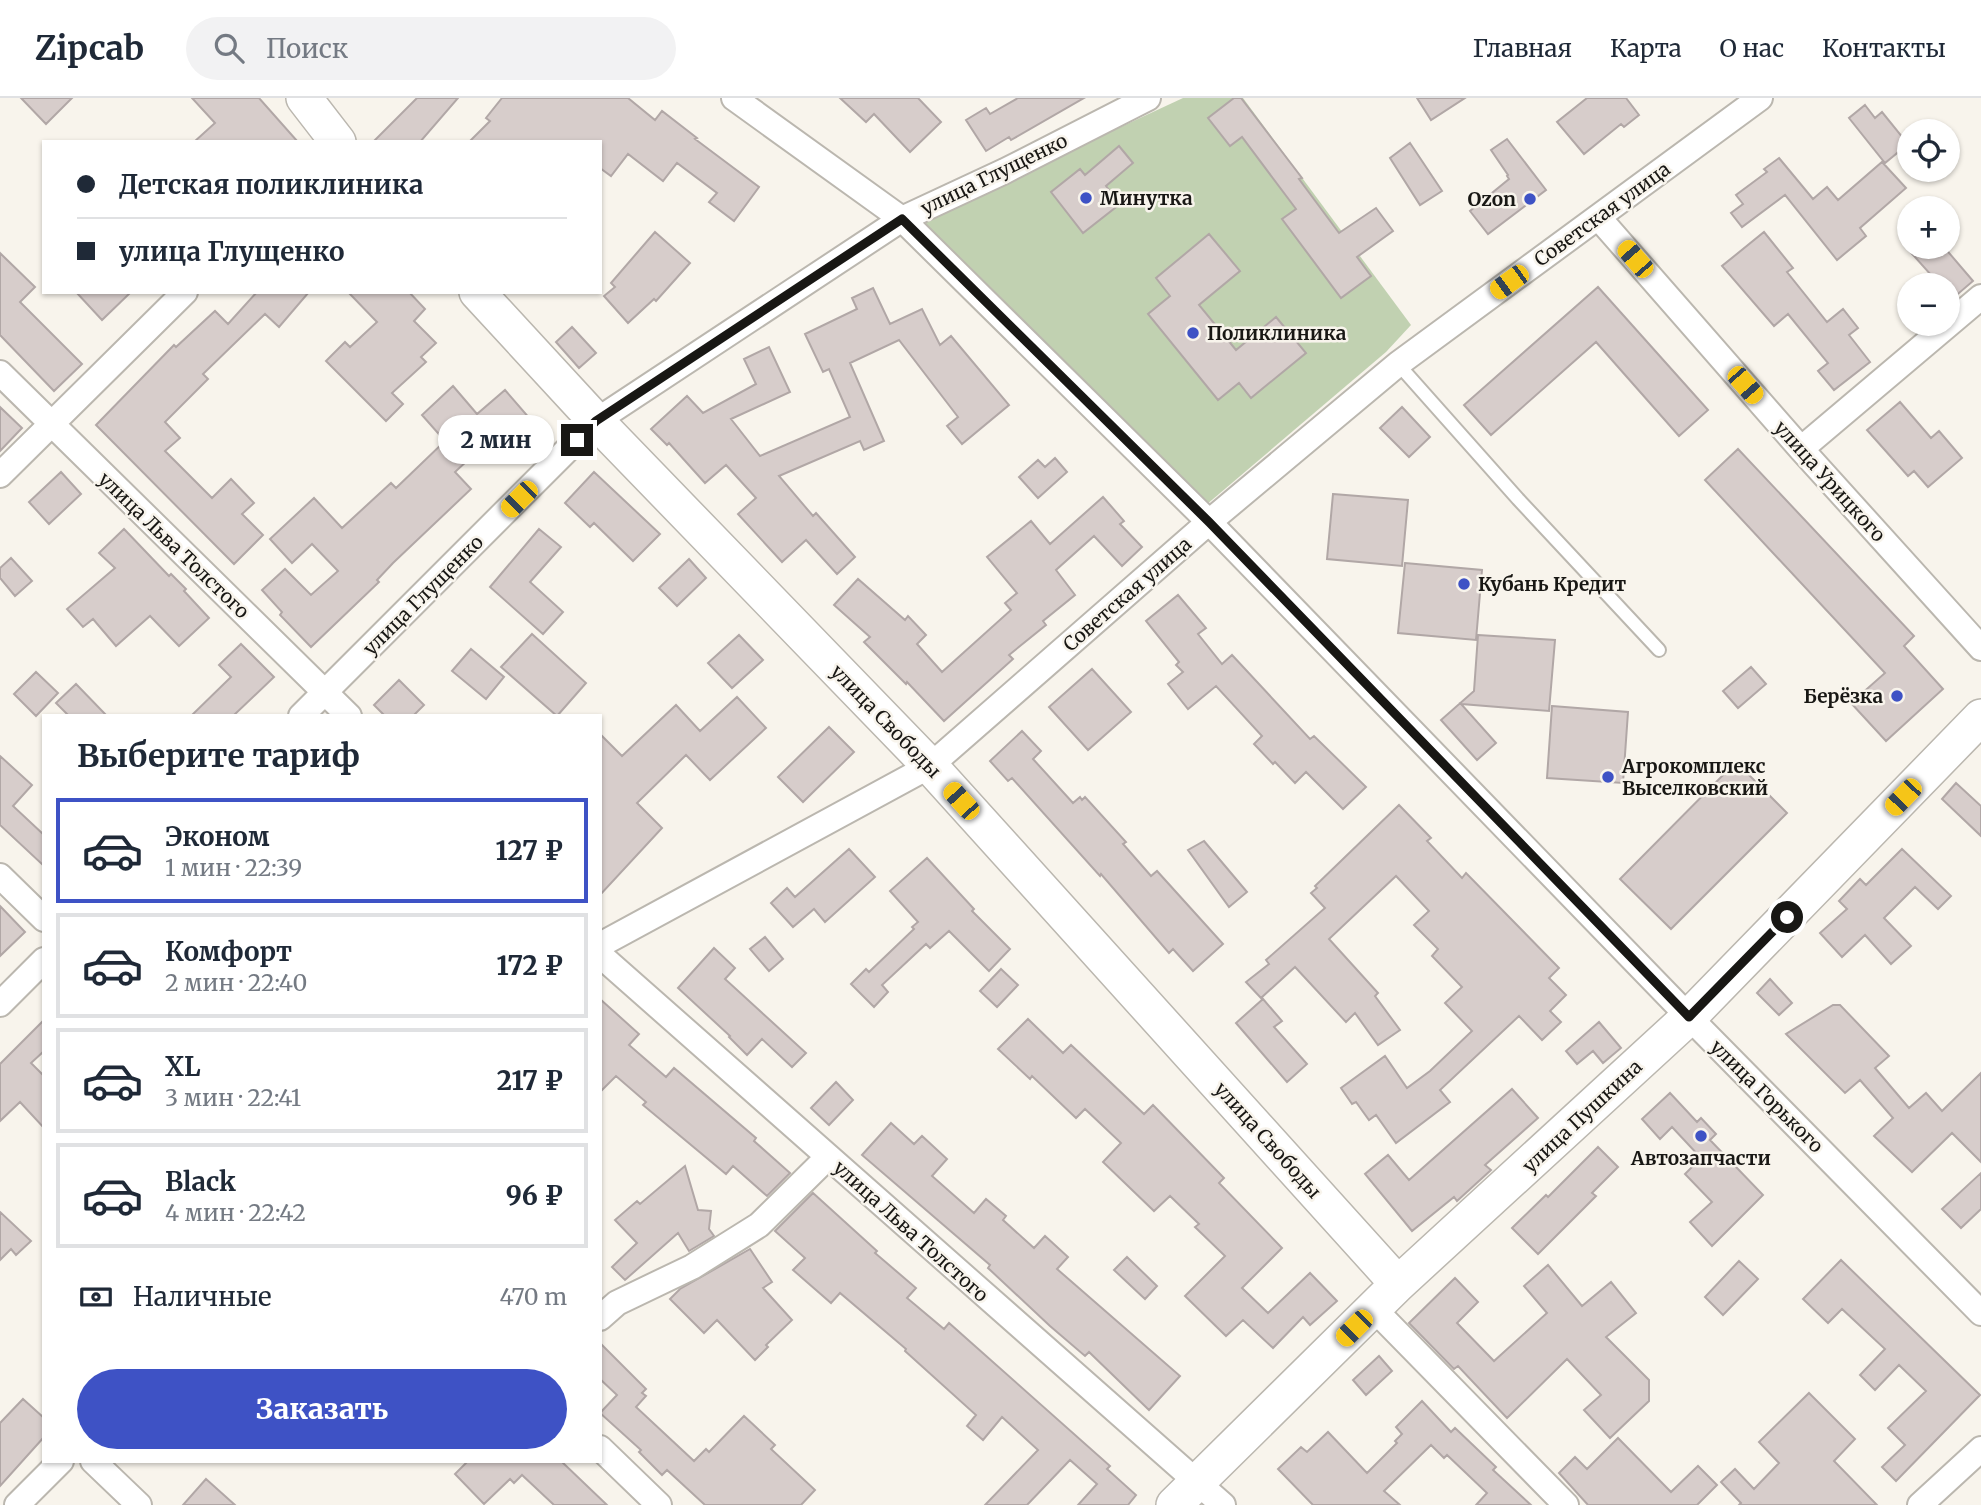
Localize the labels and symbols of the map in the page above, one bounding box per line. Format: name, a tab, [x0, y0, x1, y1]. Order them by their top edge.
street label: улица Глущенко	[917, 128, 1071, 220]
street label: Советская улица	[1529, 157, 1675, 271]
place label: Минутка	[1100, 186, 1193, 210]
place label: Ozon	[1468, 187, 1516, 211]
marker: Минутка	[1078, 190, 1094, 206]
marker: Ozon	[1522, 191, 1538, 207]
car	[1614, 236, 1657, 282]
car	[1486, 261, 1533, 303]
place label: Поликлиника	[1207, 321, 1347, 345]
marker: Поликлиника	[1185, 325, 1201, 341]
car	[1724, 362, 1767, 408]
street label: улица Урицкого	[1769, 415, 1891, 547]
callout: 2 мин	[437, 416, 552, 464]
route end	[561, 424, 593, 456]
street label: улица Льва Толстого	[94, 467, 254, 623]
car	[497, 477, 542, 521]
street label: улица Глущенко	[358, 530, 488, 660]
street label: Советская улица	[1058, 532, 1196, 656]
place label: Кубань Кредит	[1478, 572, 1627, 596]
marker: Кубань Кредит	[1456, 576, 1472, 592]
street label: улица Свободы	[826, 659, 946, 783]
place label: Берёзка	[1803, 684, 1883, 708]
marker: Берёзка	[1889, 688, 1905, 704]
place label: Агрокомплекс Выселковский	[1621, 754, 1768, 800]
marker: Агрокомплекс Выселковский	[1600, 769, 1616, 785]
car	[1881, 775, 1926, 819]
car	[940, 778, 983, 824]
route start	[1771, 901, 1803, 933]
street label: улица Горького	[1705, 1034, 1829, 1158]
street label: улица Пушкина	[1517, 1054, 1647, 1178]
street label: улица Свободы	[1209, 1077, 1327, 1203]
marker: Автозапчасти	[1693, 1128, 1709, 1144]
place label: Автозапчасти	[1630, 1146, 1771, 1170]
street label: улица Льва Толстого	[829, 1155, 993, 1307]
car	[1332, 1306, 1377, 1350]

